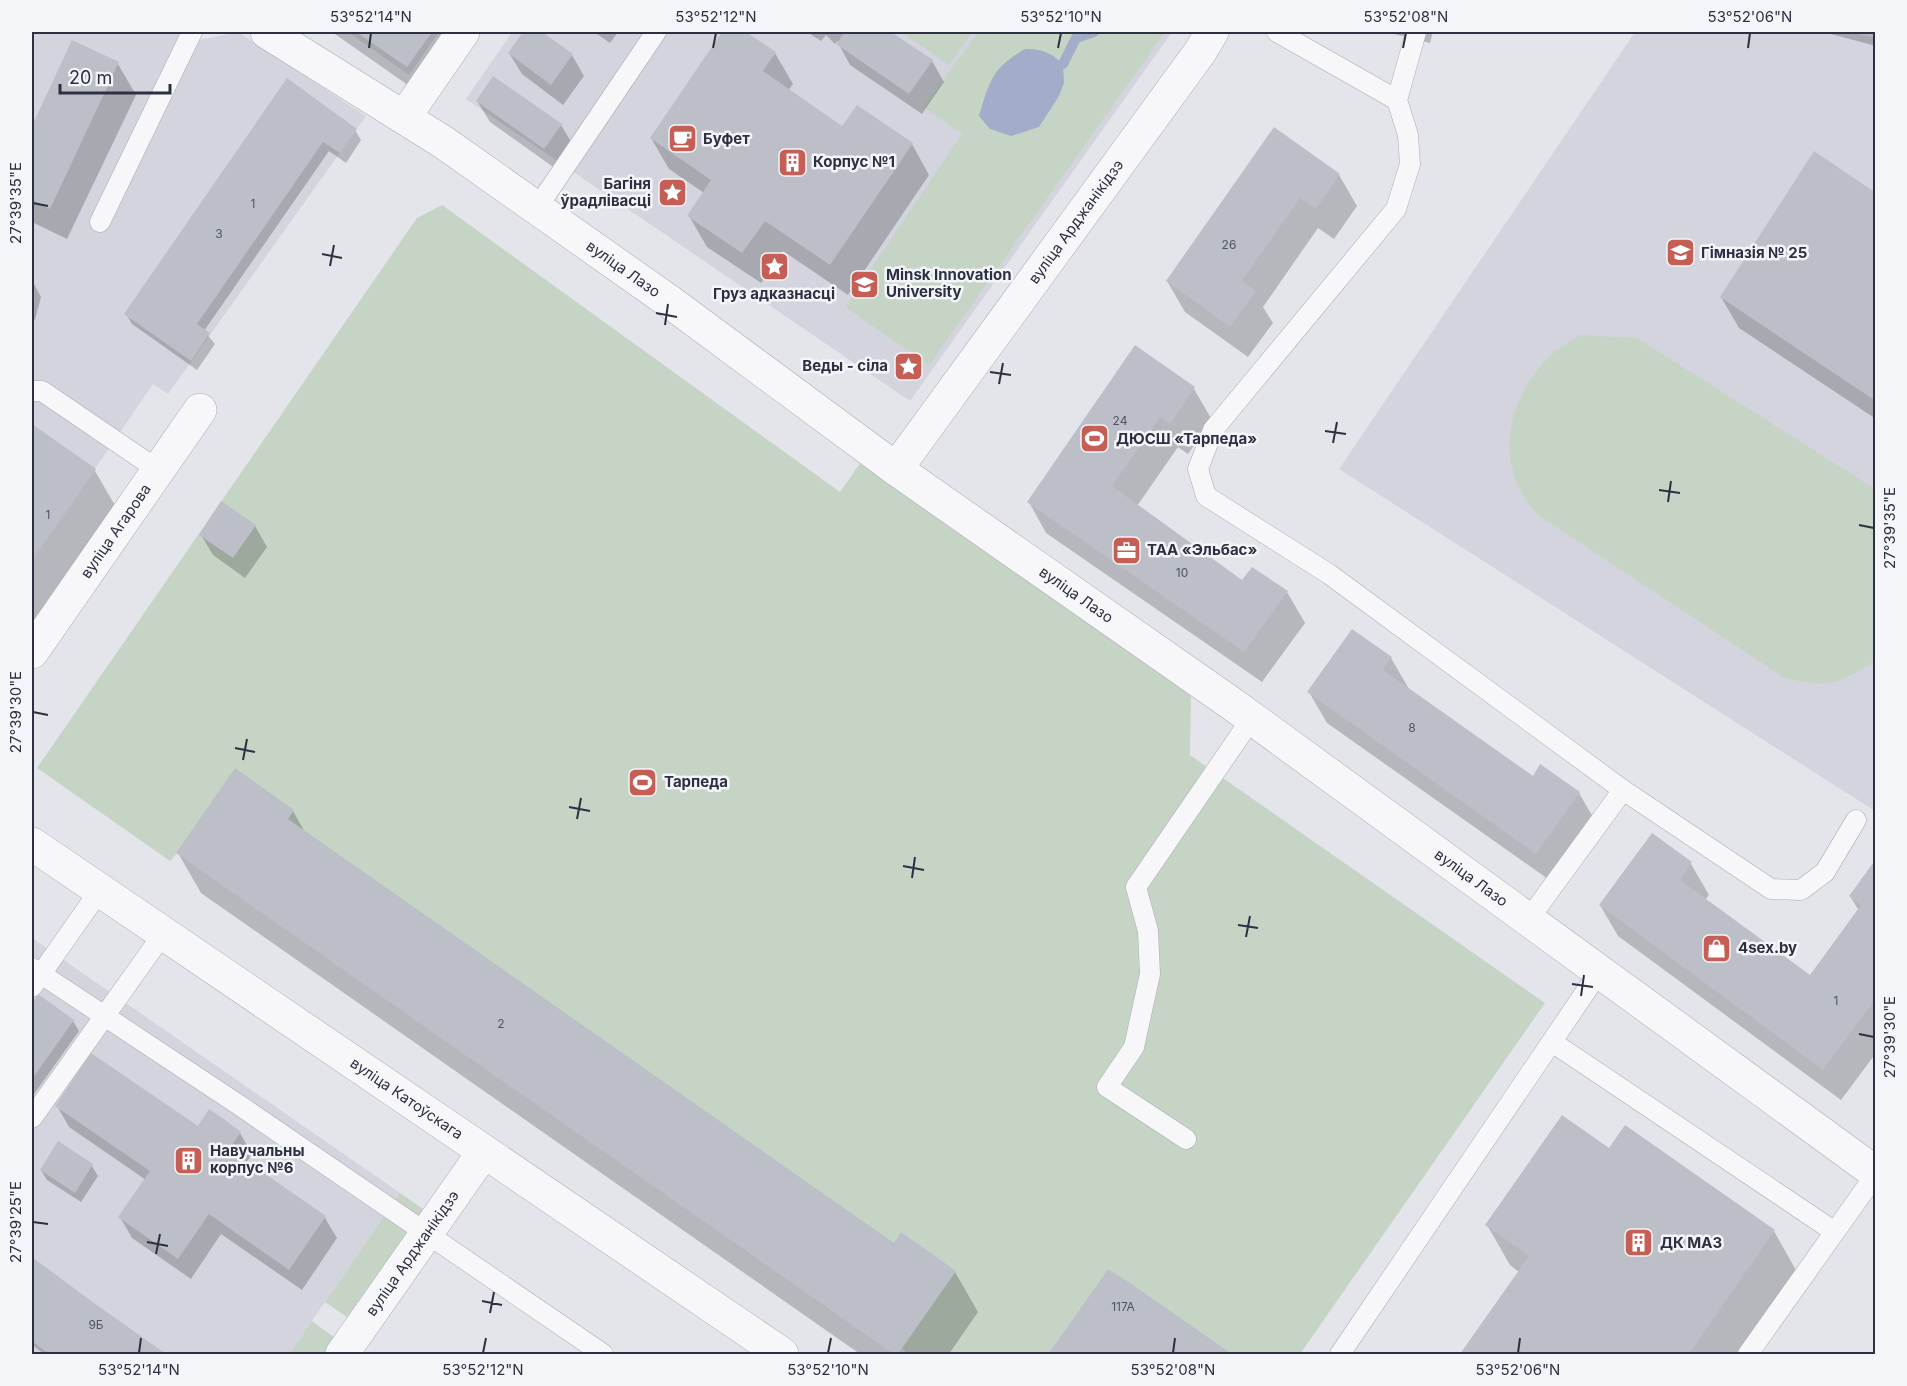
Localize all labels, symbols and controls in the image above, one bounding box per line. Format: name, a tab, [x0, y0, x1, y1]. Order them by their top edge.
text: 53°52'14"N	[330, 7, 412, 26]
text: 53°52'12"N	[675, 7, 757, 26]
text: 53°52'10"N	[1020, 7, 1102, 26]
text: 53°52'08"N	[1364, 7, 1448, 26]
text: 53°52'06"N	[1708, 7, 1792, 26]
scale bar	[60, 57, 170, 95]
text: 20 m	[69, 67, 112, 88]
cafe icon: Буфет	[666, 123, 698, 155]
place label: Буфет	[703, 129, 750, 148]
building icon: Корпус №1	[776, 146, 808, 178]
place label: Корпус №1	[813, 152, 895, 171]
street label: вуліца Арджанікідзэ	[1024, 156, 1128, 287]
text: 27°39'35"E	[6, 162, 25, 244]
place label: Багіня ўрадлівасці	[560, 174, 651, 210]
place icon: Багіня ўрадлівасці	[656, 177, 688, 209]
house number: 1	[251, 196, 255, 211]
house number: 3	[215, 226, 223, 241]
street label: вуліца Лазо	[583, 236, 664, 301]
house number: 26	[1222, 237, 1236, 252]
school or university icon: Гімназія № 25	[1664, 237, 1696, 269]
place label: Гімназія № 25	[1701, 243, 1807, 262]
place icon: Груз адказнасці	[758, 251, 790, 283]
place label: Minsk Innovation University	[886, 265, 1012, 301]
school or university icon: Minsk Innovation University	[849, 268, 881, 300]
place label: Груз адказнасці	[713, 284, 835, 303]
place icon: Веды - сіла	[893, 350, 925, 382]
place label: Веды - сіла	[802, 356, 888, 375]
house number: 24	[1113, 413, 1128, 428]
sports icon: ДЮСШ «Тарпеда»	[1079, 423, 1111, 455]
place label: ДЮСШ «Тарпеда»	[1116, 429, 1257, 448]
street label: вуліца Агарова	[76, 480, 155, 582]
text: 27°39'35"E	[1880, 487, 1899, 569]
house number: 1	[46, 507, 50, 522]
office icon: ТАА «Эльбас»	[1110, 534, 1142, 566]
place label: ТАА «Эльбас»	[1147, 540, 1257, 559]
street label: вуліца Лазо	[1036, 562, 1117, 627]
house number: 10	[1176, 565, 1188, 580]
text: 27°39'30"E	[6, 671, 25, 753]
house number: 8	[1408, 720, 1416, 735]
sports icon: Тарпеда	[627, 766, 659, 798]
place label: Тарпеда	[664, 772, 728, 791]
street label: вуліца Лазо	[1431, 845, 1512, 911]
shop icon: 4sex.by	[1701, 932, 1733, 964]
place label: 4sex.by	[1738, 938, 1797, 957]
house number: 1	[1834, 993, 1838, 1008]
text: 27°39'30"E	[1880, 996, 1899, 1078]
house number: 2	[497, 1016, 505, 1031]
street label: вуліца Катоўскага	[347, 1053, 467, 1143]
place label: Навучальны корпус №6	[210, 1141, 305, 1177]
building icon: Навучальны корпус №6	[173, 1144, 205, 1176]
text: 27°39'25"E	[6, 1181, 25, 1263]
street label: вуліца Арджанікідзэ	[362, 1186, 463, 1320]
building icon: ДК МАЗ	[1623, 1227, 1655, 1259]
place label: ДК МАЗ	[1660, 1233, 1722, 1252]
house number: 117А	[1111, 1299, 1135, 1314]
house number: 9Б	[88, 1317, 104, 1332]
text: 53°52'14"N	[98, 1360, 180, 1379]
text: 53°52'12"N	[442, 1360, 524, 1379]
text: 53°52'10"N	[787, 1360, 869, 1379]
text: 53°52'08"N	[1131, 1360, 1215, 1379]
text: 53°52'06"N	[1476, 1360, 1560, 1379]

